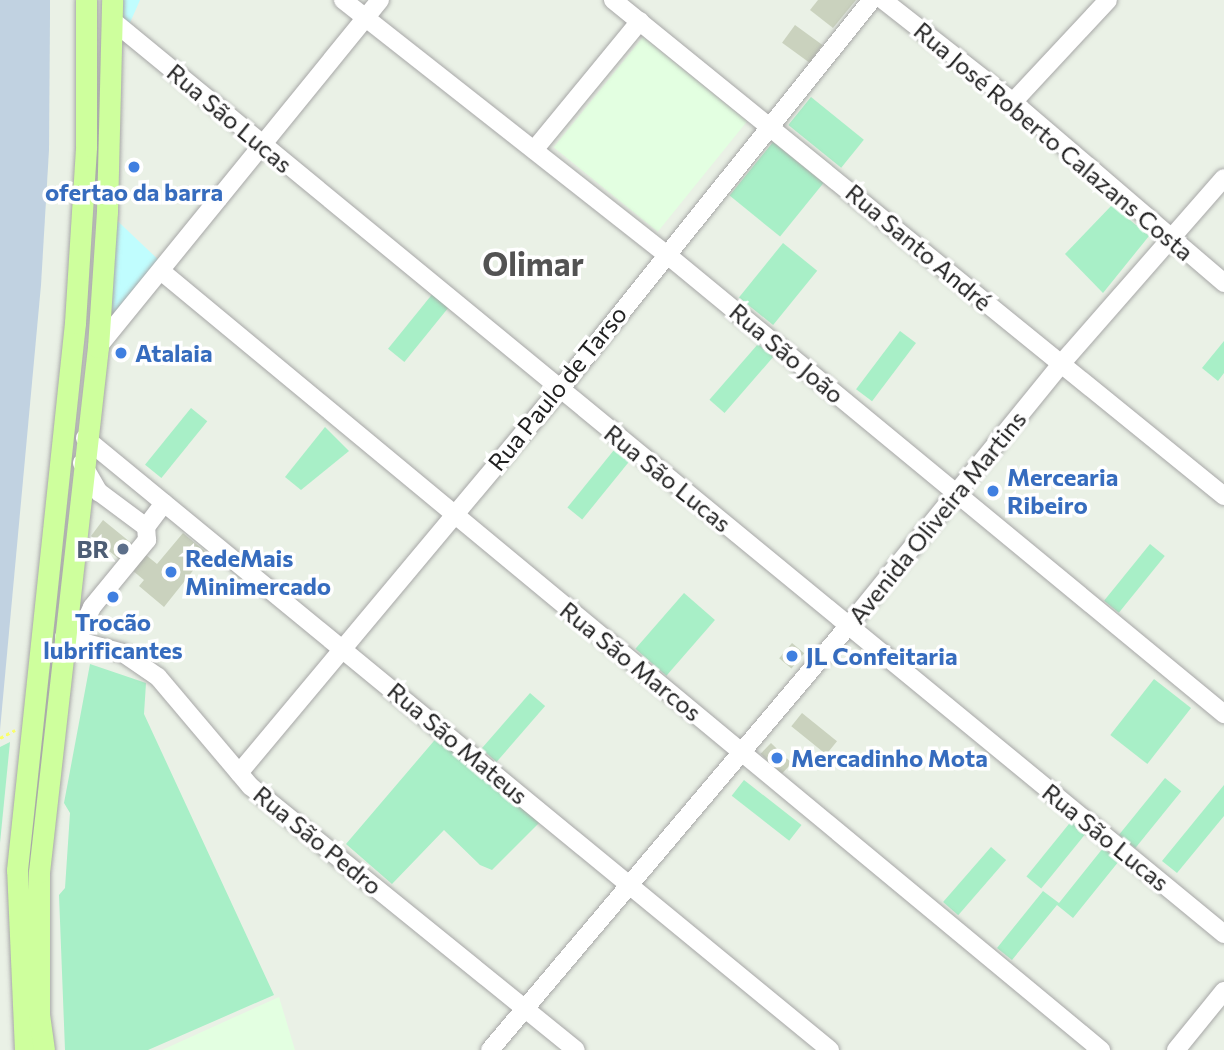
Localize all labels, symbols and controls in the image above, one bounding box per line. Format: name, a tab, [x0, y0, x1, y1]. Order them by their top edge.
street label: Rua José Roberto Calazans Costa	[909, 16, 1199, 266]
street label: Rua São Lucas	[162, 57, 298, 179]
marker: ofertao da barra	[126, 159, 142, 175]
place label: ofertao da barra	[45, 178, 223, 206]
street label: Rua Santo André	[840, 178, 998, 316]
district label: Olimar	[482, 244, 584, 282]
street label: Rua São João	[724, 297, 850, 409]
street label: Rua Paulo de Tarso	[482, 300, 632, 476]
place label: Atalaia	[135, 339, 213, 367]
marker: Atalaia	[113, 345, 129, 361]
street label: Avenida Oliveira Martins	[842, 405, 1032, 629]
street label: Rua São Lucas	[599, 418, 737, 538]
place label: Mercearia Ribeiro	[1007, 463, 1118, 519]
marker: Mercearia Ribeiro	[985, 483, 1001, 499]
place label: BR	[77, 535, 109, 563]
marker: BR	[115, 541, 131, 557]
place label: RedeMais Minimercado	[185, 544, 331, 600]
marker: RedeMais Minimercado	[163, 564, 179, 580]
marker: Trocão lubrificantes	[105, 589, 121, 605]
street label: Rua São Marcos	[555, 595, 707, 727]
place label: Trocão lubrificantes	[43, 608, 183, 664]
place label: JL Confeitaria	[806, 642, 958, 670]
marker: JL Confeitaria	[784, 648, 800, 664]
street label: Rua São Mateus	[382, 676, 534, 810]
place label: Mercadinho Mota	[791, 744, 988, 772]
marker: Mercadinho Mota	[769, 750, 785, 766]
street label: Rua São Lucas	[1037, 777, 1175, 897]
street label: Rua São Pedro	[248, 780, 388, 900]

